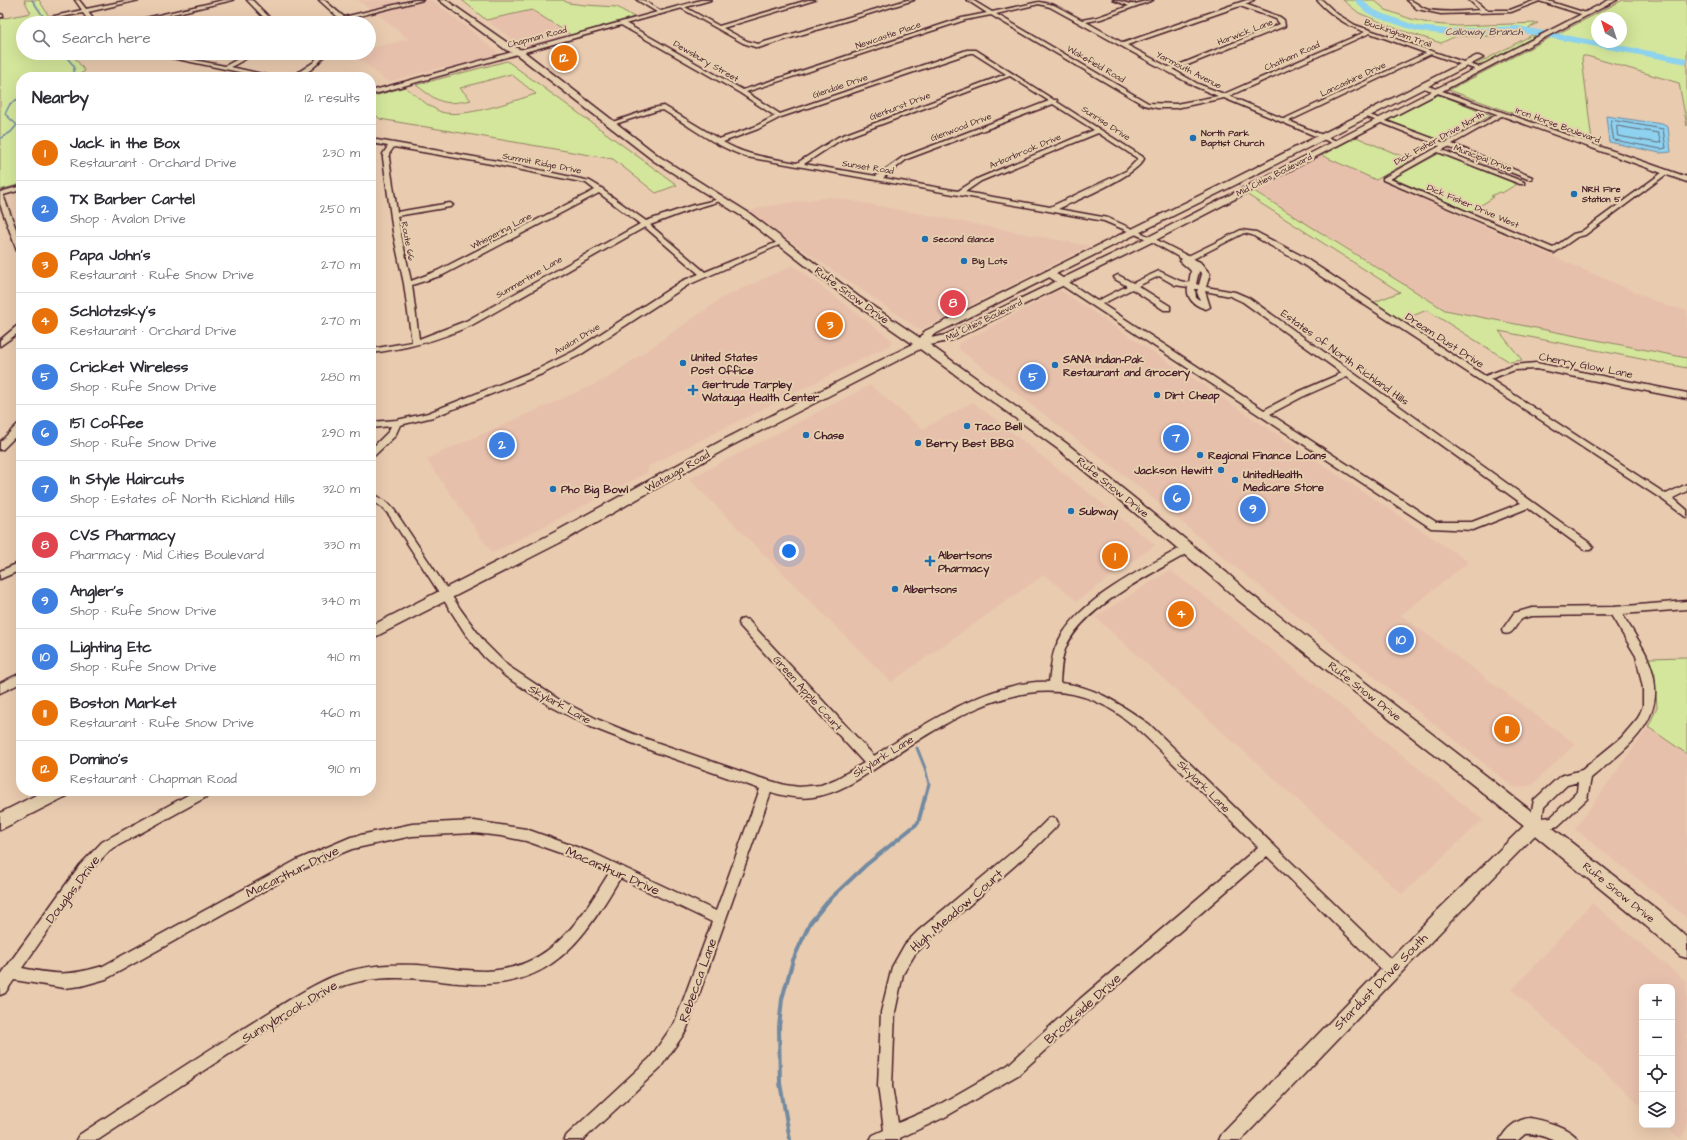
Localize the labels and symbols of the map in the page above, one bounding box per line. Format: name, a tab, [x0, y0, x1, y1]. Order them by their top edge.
north arrow	[1591, 12, 1627, 48]
street label: Harwick Lane	[1215, 16, 1275, 49]
street label: Buckingham Trail	[1362, 16, 1434, 51]
street label: Newcastle Place	[854, 18, 923, 53]
street label: Chapman Road	[506, 23, 569, 52]
water label: Calloway Branch	[1445, 25, 1524, 40]
street label: Dewsbury Street	[671, 37, 741, 86]
street label: Chatham Road	[1262, 38, 1322, 74]
street label: Wakefield Road	[1064, 42, 1128, 87]
pin: 12	[551, 43, 577, 73]
street label: Yarmouth Avenue	[1154, 48, 1224, 93]
street label: Lancashire Drive	[1318, 58, 1388, 100]
street label: Glendale Drive	[811, 71, 870, 102]
street label: Glenhurst Drive	[868, 89, 933, 124]
street label: Sunrise Drive	[1079, 103, 1133, 144]
street label: Iron Horse Boulevard	[1514, 104, 1602, 147]
street label: Dick Fisher Drive North	[1392, 108, 1487, 169]
street label: Glenwood Drive	[929, 110, 994, 145]
place label: North Park Baptist Church	[1201, 127, 1265, 150]
street label: Arborbrook Drive	[987, 130, 1063, 172]
marker: North Park Baptist Church	[1188, 133, 1198, 143]
street label: Municipal Drive	[1452, 141, 1514, 176]
street label: Summit Ridge Drive	[501, 149, 583, 178]
street label: Mid Cities Boulevard	[1234, 150, 1315, 200]
street label: Sunset Road	[841, 157, 895, 178]
street label: Dick Fisher Drive West	[1425, 181, 1521, 232]
place label: NRH Fire Station 5	[1581, 183, 1621, 206]
marker: NRH Fire Station 5	[1569, 189, 1579, 199]
street label: Whispering Lane	[468, 210, 534, 253]
street label: Route 66	[397, 220, 418, 262]
place label: Second Glance	[932, 233, 995, 246]
marker: Second Glance	[920, 234, 930, 244]
street label: Summertime Lane	[494, 253, 565, 302]
place label: Big Lots	[972, 255, 1008, 268]
marker: Big Lots	[959, 256, 969, 266]
street label: Rufe Snow Drive	[811, 263, 892, 328]
pin: 8	[940, 288, 966, 318]
street label: Mid Cities Boulevard	[944, 296, 1025, 345]
street label: Estates of North Richland Hills	[1278, 306, 1412, 409]
street label: Dream Dust Drive	[1402, 309, 1487, 372]
pin: 3	[817, 310, 843, 340]
street label: Avalon Drive	[552, 321, 603, 358]
street label: Cherry Glow Lane	[1538, 349, 1634, 383]
place label: United States Post Office	[690, 350, 758, 378]
place label: SANA Indian-Pak Restaurant and Grocery	[1062, 352, 1191, 382]
marker: United States Post Office	[678, 358, 688, 368]
marker: SANA Indian-Pak Restaurant and Grocery	[1050, 360, 1060, 370]
pin: 5	[1020, 362, 1046, 392]
place label: Gertrude Tarpley Watauga Health Center	[701, 377, 820, 407]
marker: Gertrude Tarpley Watauga Health Center	[687, 384, 699, 396]
place label: Dirt Cheap	[1165, 388, 1221, 404]
marker: Dirt Cheap	[1152, 390, 1162, 400]
place label: Taco Bell	[974, 419, 1023, 434]
marker: Taco Bell	[962, 421, 972, 431]
pin: 7	[1163, 423, 1189, 453]
place label: Chase	[814, 428, 844, 443]
pin: 2	[489, 430, 515, 460]
marker: Chase	[801, 430, 811, 440]
place label: Berry Best BBQ	[926, 436, 1014, 453]
marker: Berry Best BBQ	[913, 438, 923, 448]
street label: Watauga Road	[642, 447, 713, 497]
place label: Regional Finance Loans	[1208, 448, 1327, 465]
marker: Regional Finance Loans	[1195, 450, 1205, 460]
street label: Rufe Snow Drive	[1073, 454, 1152, 521]
place label: Jackson Hewitt	[1133, 463, 1214, 478]
marker: Jackson Hewitt	[1216, 465, 1226, 475]
place label: UnitedHealth Medicare Store	[1242, 467, 1324, 495]
marker: UnitedHealth Medicare Store	[1230, 475, 1240, 485]
place label: Pho Big Bowl	[561, 482, 629, 499]
pin: 6	[1164, 483, 1190, 513]
marker: Pho Big Bowl	[548, 484, 558, 494]
pin: 9	[1240, 494, 1266, 524]
place label: Subway	[1078, 504, 1119, 521]
marker: Subway	[1066, 506, 1076, 516]
your location	[779, 541, 799, 561]
pin: 1	[1102, 541, 1128, 571]
place label: Albertsons Pharmacy	[938, 548, 993, 578]
marker: Albertsons Pharmacy	[925, 556, 935, 566]
place label: Albertsons	[903, 582, 958, 597]
marker: Albertsons	[890, 584, 900, 594]
pin: 4	[1168, 599, 1194, 629]
pin: 10	[1388, 625, 1414, 655]
street label: Green Apple Court	[770, 652, 846, 735]
street label: Rufe Snow Drive	[1325, 658, 1404, 725]
street label: Skylark Lane	[525, 681, 594, 729]
pin: 11	[1494, 714, 1520, 744]
street label: Skylark Lane	[850, 732, 917, 782]
street label: Skylark Lane	[1173, 757, 1233, 817]
street label: Macarthur Drive	[243, 842, 342, 902]
street label: Macarthur Drive	[563, 842, 663, 900]
street label: Douglas Drive	[41, 852, 105, 928]
street label: Rufe Snow Drive	[1579, 859, 1658, 926]
street label: High Meadow Court	[906, 865, 1008, 957]
street label: Stardust Drive South	[1330, 929, 1432, 1034]
street label: Rebecca Lane	[674, 936, 721, 1025]
street label: Brookside Drive	[1040, 969, 1125, 1048]
street label: Sunnybrook Drive	[238, 976, 341, 1048]

